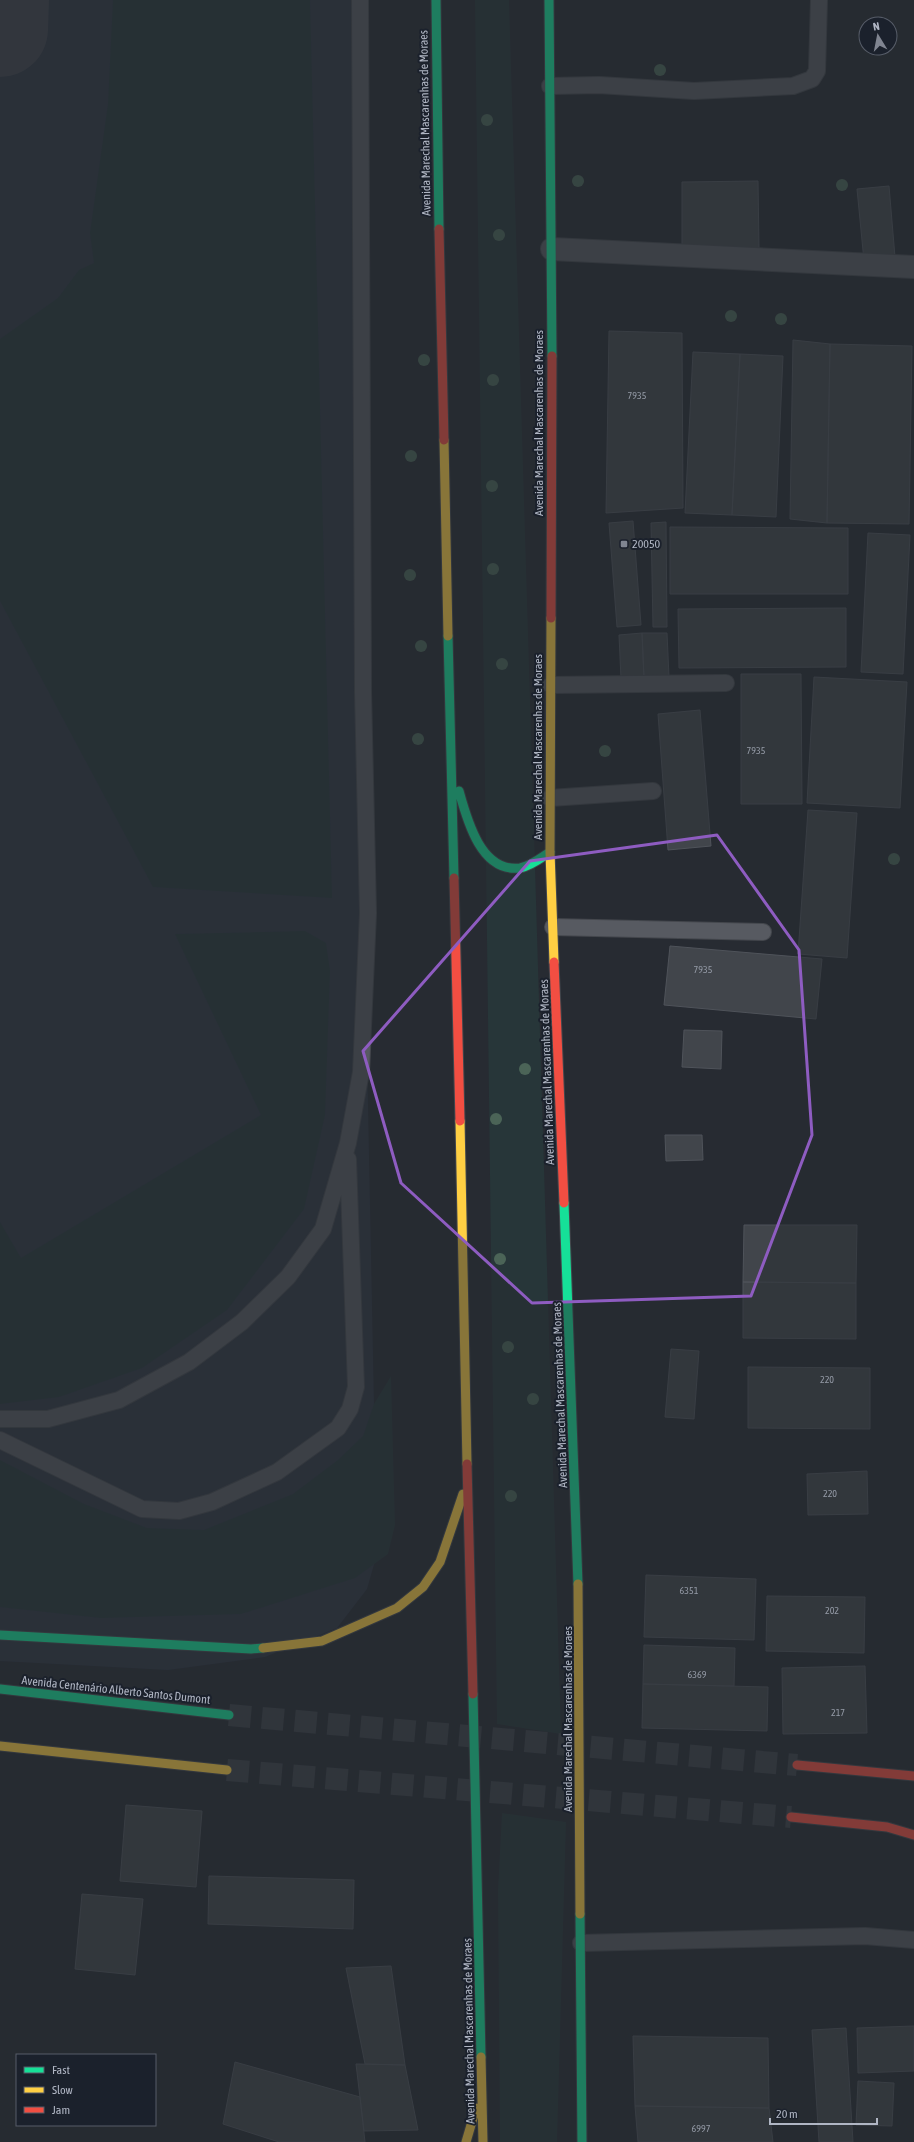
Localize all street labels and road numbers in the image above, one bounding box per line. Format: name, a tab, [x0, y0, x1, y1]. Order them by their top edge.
street label: Avenida Marechal Mascarenhas de Moraes	[416, 30, 434, 216]
street label: Avenida Marechal Mascarenhas de Moraes	[532, 330, 546, 516]
street label: Avenida Marechal Mascarenhas de Moraes	[531, 654, 545, 840]
street label: Avenida Marechal Mascarenhas de Moraes	[537, 979, 557, 1165]
street label: Avenida Marechal Mascarenhas de Moraes	[550, 1302, 570, 1488]
street label: Avenida Marechal Mascarenhas de Moraes	[561, 1626, 575, 1812]
street label: Avenida Centenário Alberto Santos Dumont	[21, 1673, 212, 1707]
street label: Avenida Marechal Mascarenhas de Moraes	[460, 1938, 478, 2124]

